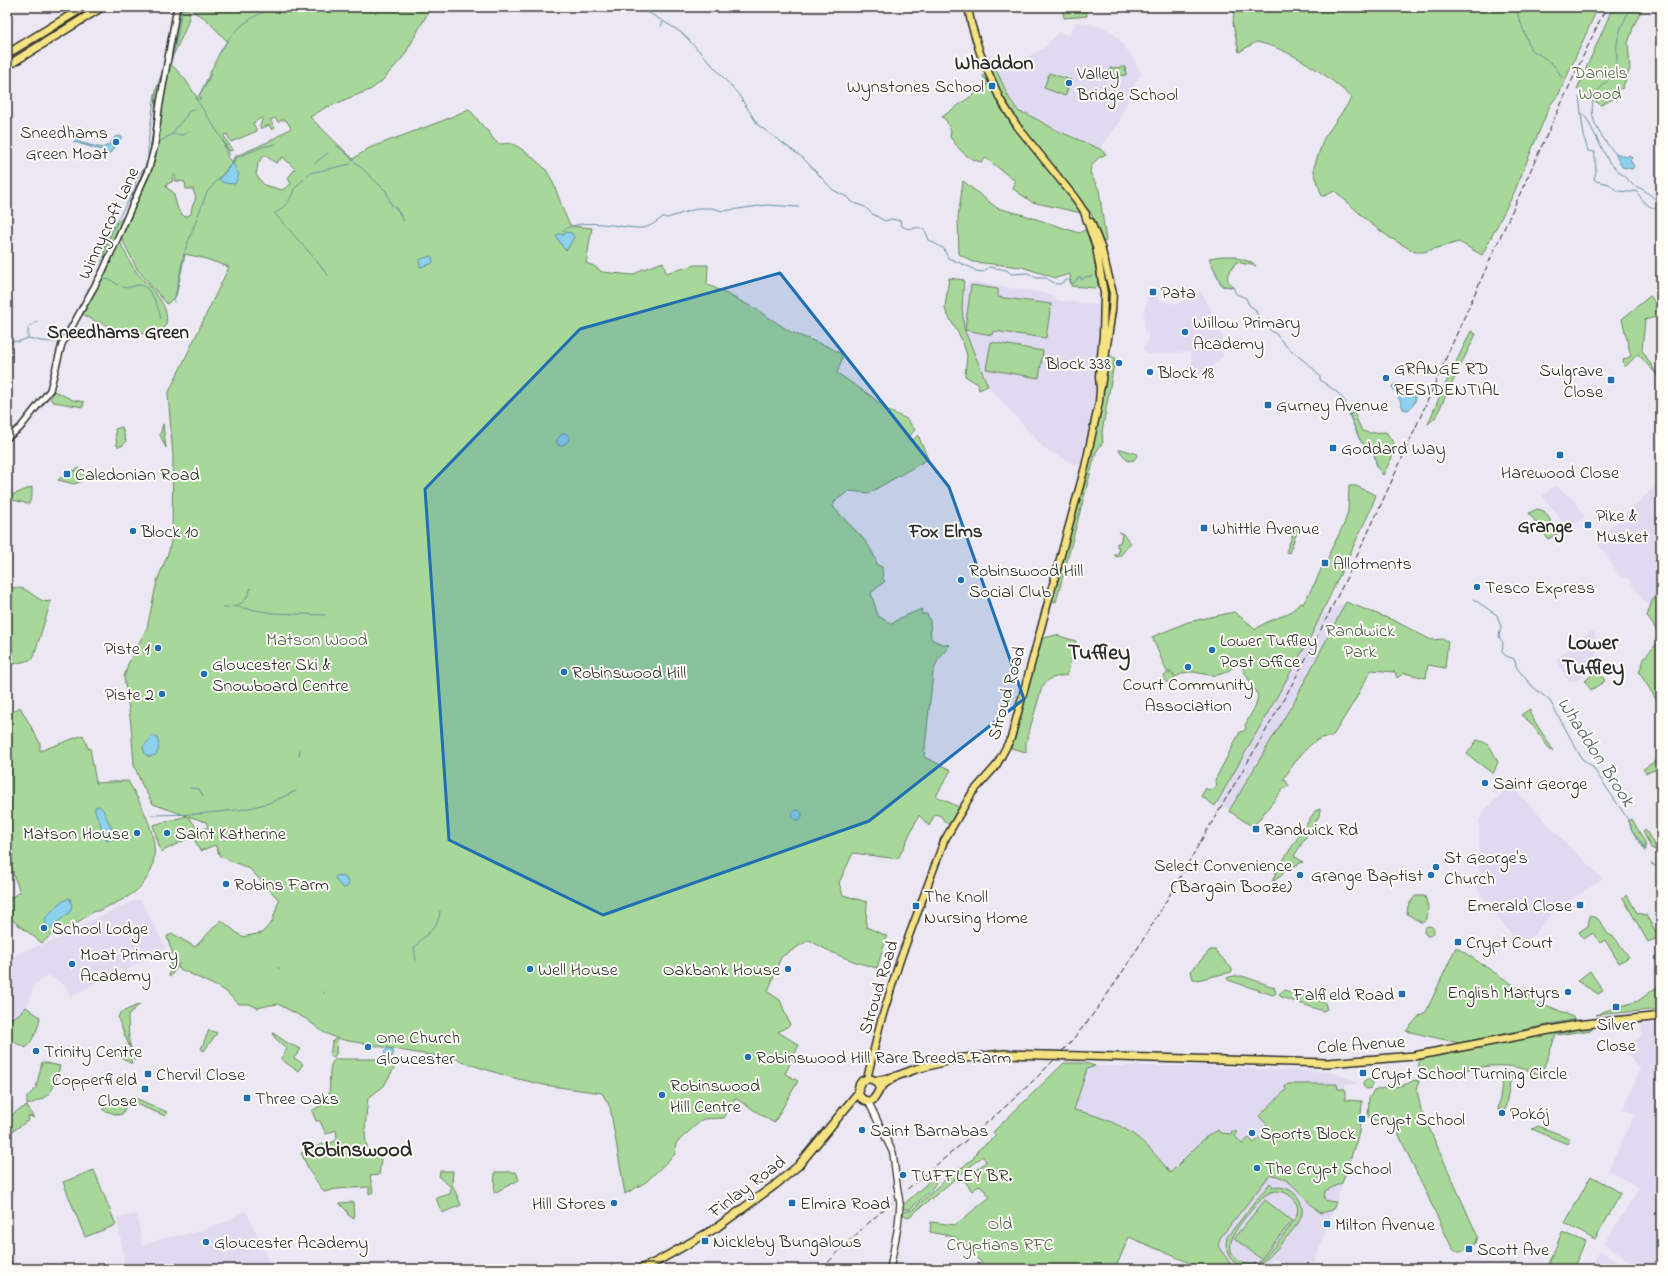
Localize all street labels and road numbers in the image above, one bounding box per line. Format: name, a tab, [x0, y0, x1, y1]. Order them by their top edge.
street label: Winnycroft Lane	[72, 163, 148, 284]
street label: Stroud Road	[982, 644, 1034, 744]
street label: Stroud Road	[853, 938, 906, 1038]
street label: Cole Avenue	[1316, 1030, 1407, 1062]
street label: Finlay Road	[704, 1150, 792, 1226]

